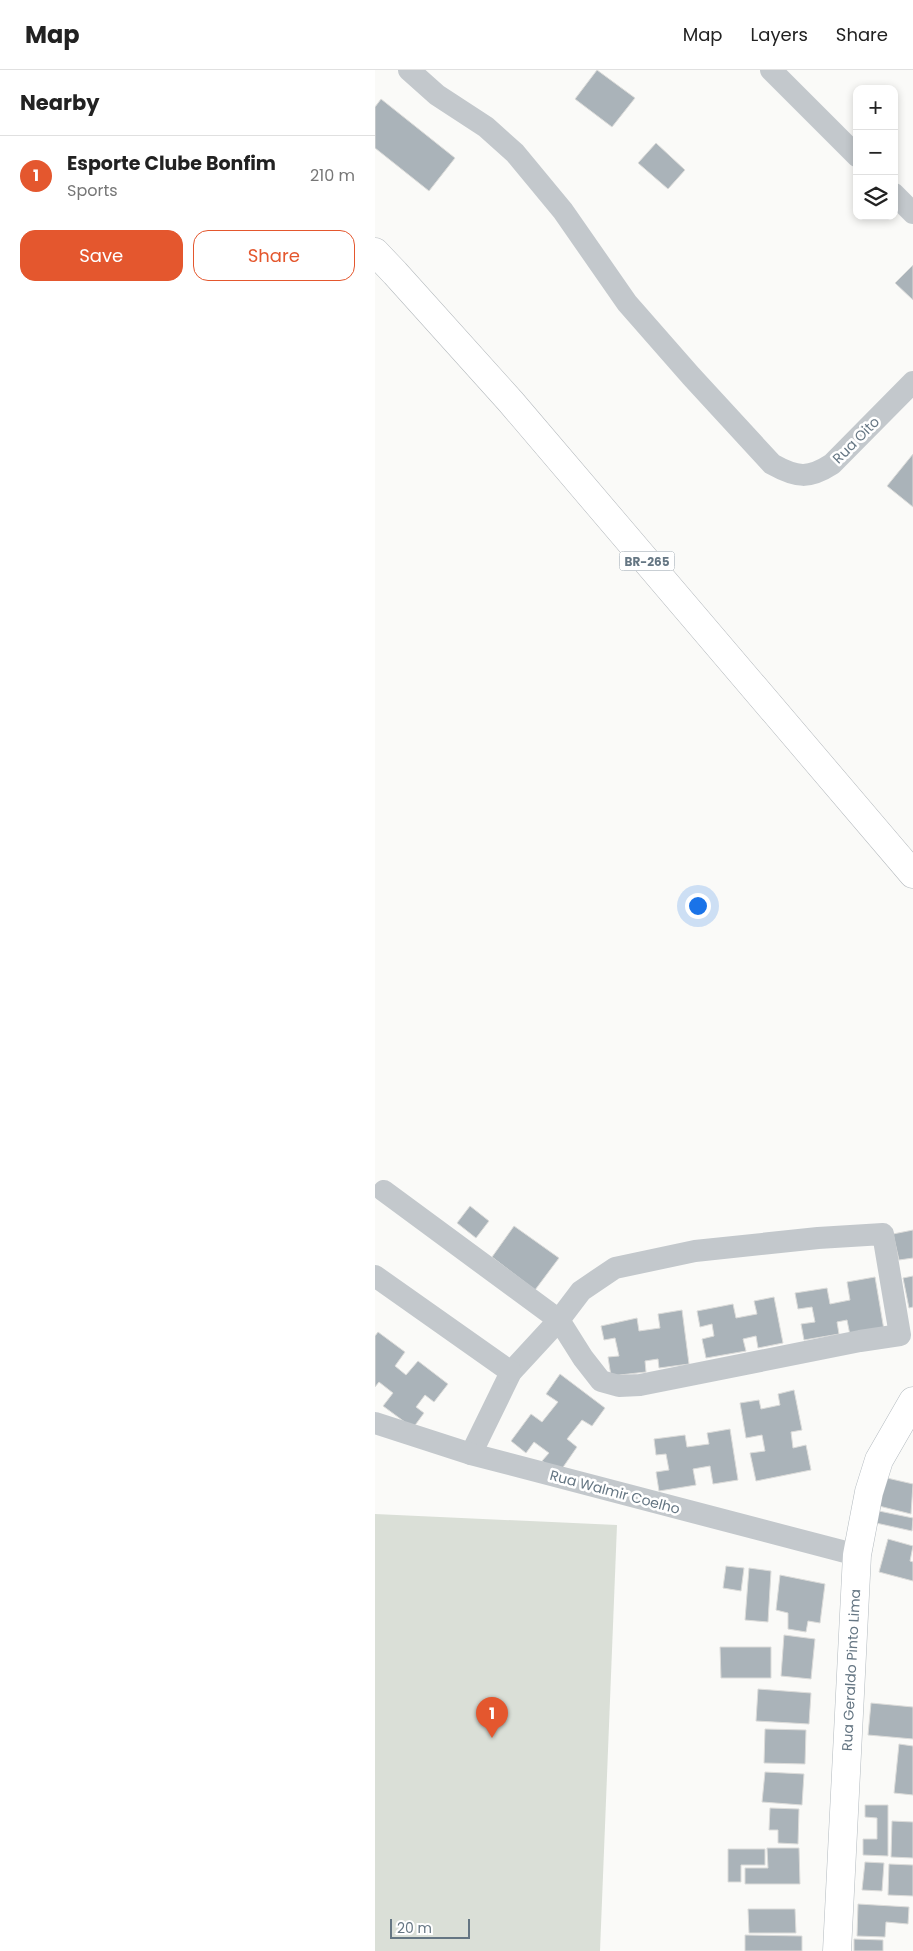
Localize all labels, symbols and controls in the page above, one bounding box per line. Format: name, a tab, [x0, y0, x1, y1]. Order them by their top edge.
text: Map	[25, 18, 80, 51]
text: Map	[683, 22, 723, 47]
text: Layers	[751, 22, 808, 47]
text: Share	[836, 22, 888, 47]
map controls	[853, 85, 898, 220]
button: +	[853, 85, 898, 130]
text: Nearby	[20, 88, 100, 117]
button: −	[853, 130, 898, 175]
text: Esporte Clube Bonfim	[67, 150, 276, 177]
text: 1	[33, 164, 39, 187]
text: 210 m	[310, 164, 355, 187]
button: layers	[853, 175, 898, 220]
text: Sports	[67, 179, 118, 202]
button: Save	[20, 230, 183, 281]
button: Share	[193, 230, 355, 281]
street label: Rua Oito	[828, 412, 884, 468]
road number: BR-265	[619, 552, 675, 571]
your location	[685, 893, 711, 919]
street label: Rua Walmir Coelho	[548, 1465, 682, 1519]
street label: Rua Geraldo Pinto Lima	[837, 1588, 865, 1752]
pin: 1	[476, 1697, 508, 1738]
scale bar	[390, 1916, 470, 1939]
text: 20 m	[397, 1918, 432, 1938]

